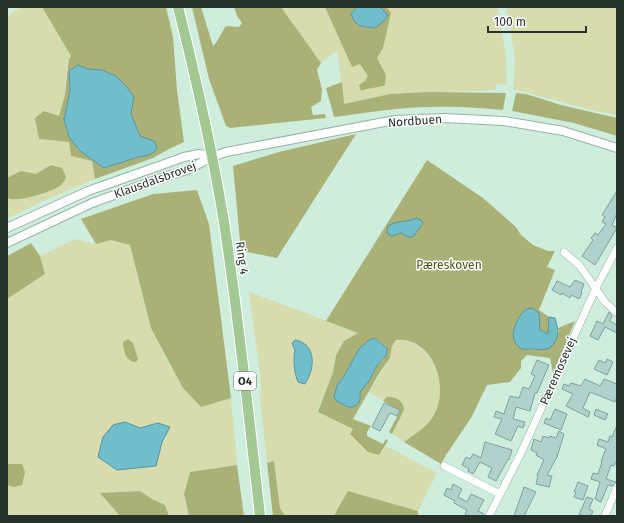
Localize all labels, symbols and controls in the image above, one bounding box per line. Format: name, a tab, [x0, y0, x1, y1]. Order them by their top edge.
scale bar	[488, 8, 586, 34]
text: 100 m	[494, 15, 526, 29]
street label: Nordbuen	[387, 112, 443, 130]
street label: Klausdalsbrovej	[112, 159, 198, 201]
street label: Ring 4	[233, 240, 251, 276]
park label: Pæreskoven	[416, 258, 482, 272]
street label: Pæremosevej	[537, 335, 579, 407]
road number: O4	[234, 372, 256, 390]

